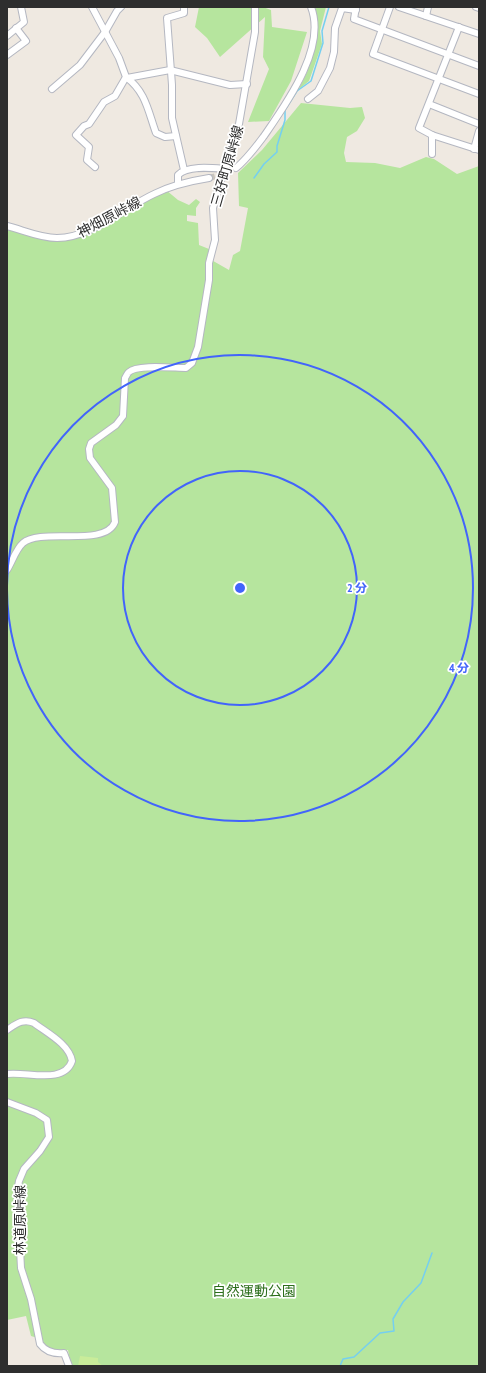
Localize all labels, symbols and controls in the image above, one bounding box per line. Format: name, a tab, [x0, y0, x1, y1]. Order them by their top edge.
street label: 三好町原峠線	[207, 123, 247, 209]
street label: 神畑原峠線	[74, 193, 144, 241]
text: 2 分	[347, 580, 367, 595]
centre of rings	[233, 581, 247, 595]
text: 4 分	[449, 660, 469, 675]
street label: 林道原峠線	[11, 1185, 29, 1255]
park label: 自然運動公園	[212, 1282, 296, 1300]

